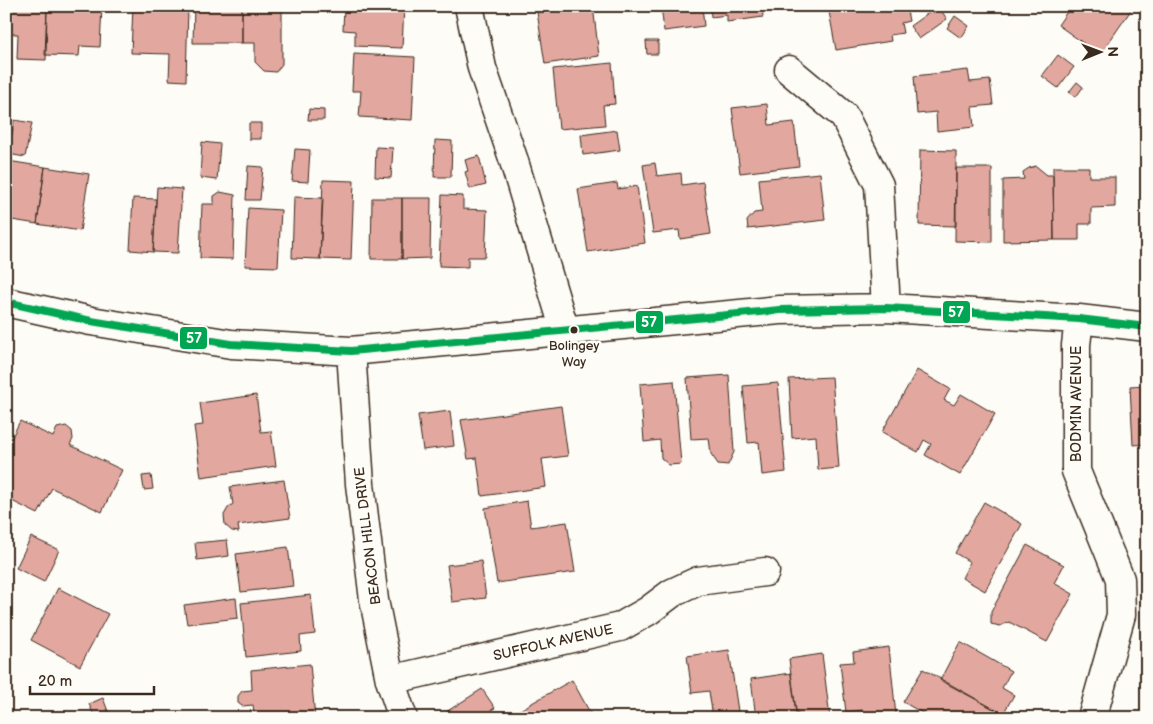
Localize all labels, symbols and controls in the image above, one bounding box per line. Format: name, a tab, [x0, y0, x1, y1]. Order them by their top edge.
north arrow	[1076, 28, 1126, 78]
text: N	[1104, 46, 1121, 57]
line badge: 57	[942, 300, 971, 324]
text: 57	[948, 304, 964, 321]
line badge: 57	[635, 310, 664, 334]
text: 57	[641, 314, 657, 331]
marker: Bolingey Way	[569, 325, 579, 335]
line badge: 57	[179, 326, 208, 350]
text: 57	[186, 330, 202, 347]
place label: Bolingey Way	[549, 338, 599, 370]
street label: BODMIN AVENUE	[1068, 346, 1085, 462]
street label: BEACON HILL DRIVE	[351, 466, 384, 606]
street label: SUFFOLK AVENUE	[492, 620, 615, 665]
scale bar	[30, 664, 154, 696]
text: 20 m	[38, 672, 72, 691]

